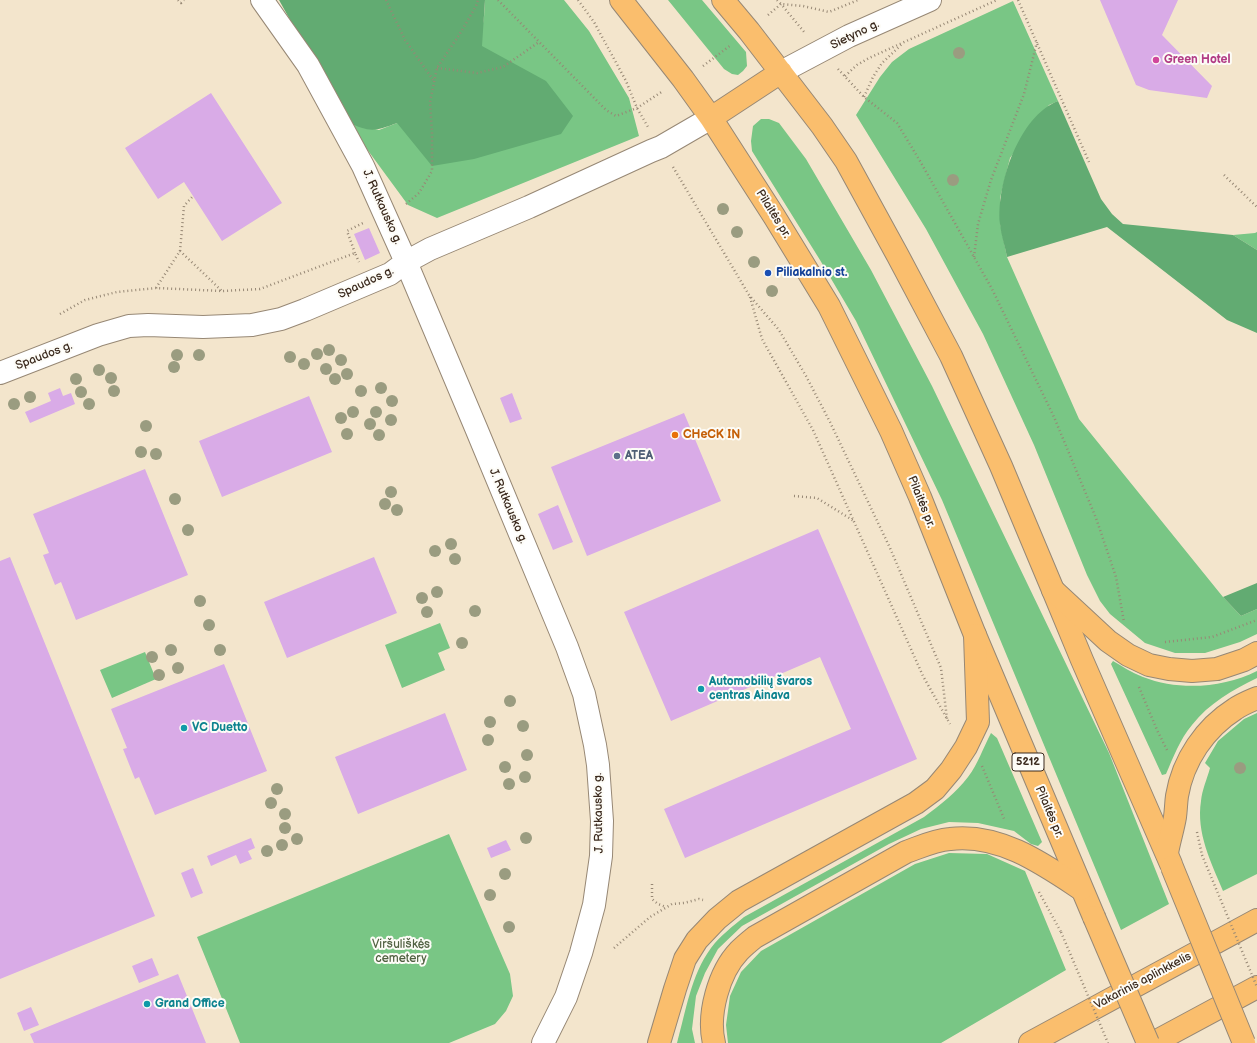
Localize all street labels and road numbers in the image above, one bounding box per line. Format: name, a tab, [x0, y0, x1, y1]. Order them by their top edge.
street label: Sietyno g.	[828, 17, 882, 53]
street label: J. Rutkausko g.	[359, 167, 405, 247]
street label: Pilaitės pr.	[752, 187, 794, 241]
street label: Spaudos g.	[336, 264, 396, 302]
street label: Spaudos g.	[13, 339, 75, 373]
street label: J. Rutkausko g.	[486, 466, 530, 546]
street label: Pilaitės pr.	[904, 474, 938, 530]
road number: 5212	[1012, 753, 1044, 771]
street label: J. Rutkausko g.	[591, 773, 607, 853]
street label: Pilaitės pr.	[1032, 784, 1066, 840]
street label: Vakarinis aplinkkelis	[1092, 949, 1194, 1013]

